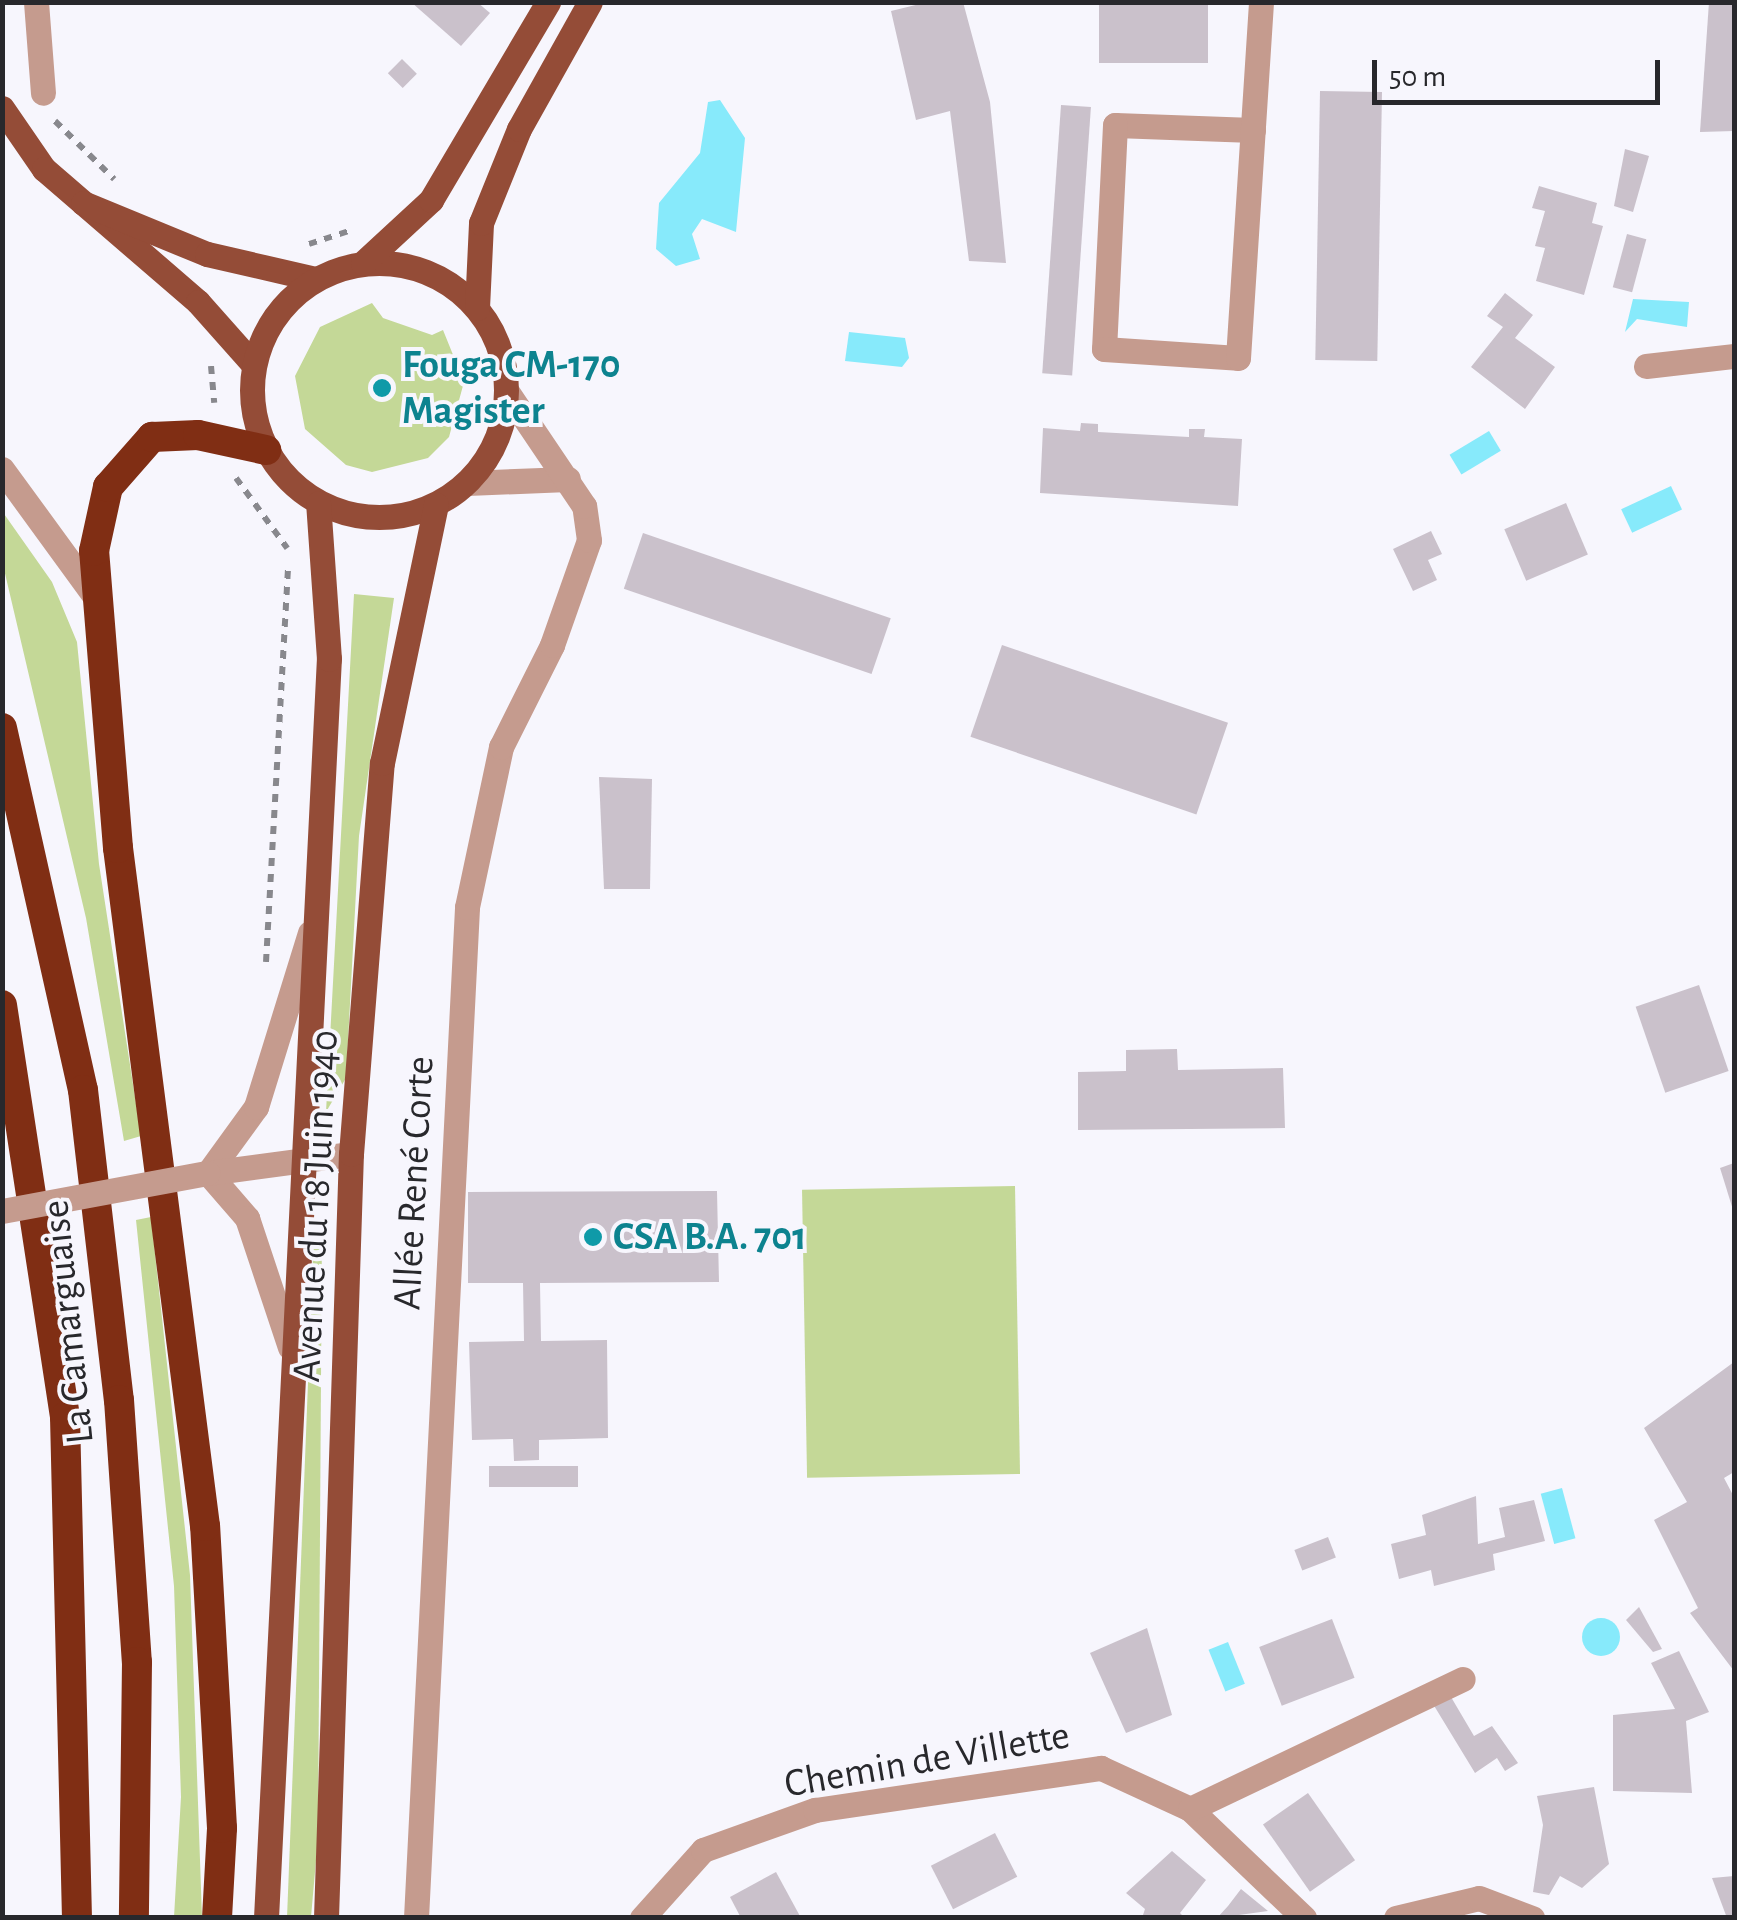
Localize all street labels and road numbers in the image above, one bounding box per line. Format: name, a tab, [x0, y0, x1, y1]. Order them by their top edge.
street label: Avenue du 18 Juin 1940	[283, 1029, 349, 1383]
street label: Allée René Corte	[383, 1055, 445, 1311]
street label: La Camarguaise	[31, 1198, 105, 1446]
street label: Chemin de Villette	[781, 1711, 1073, 1809]

